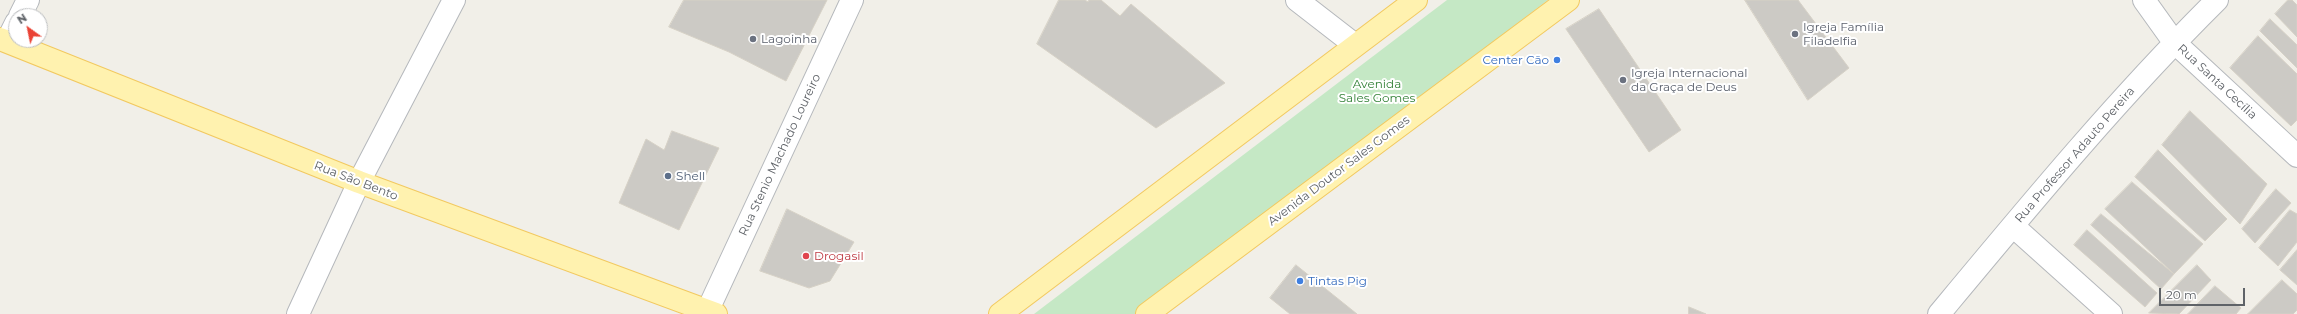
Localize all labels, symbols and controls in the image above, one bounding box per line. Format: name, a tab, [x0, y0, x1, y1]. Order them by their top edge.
north arrow	[8, 8, 48, 48]
text: N	[14, 10, 30, 27]
place label: Igreja Família Filadelfia	[1803, 20, 1884, 48]
marker: Igreja Família Filadelfia	[1790, 29, 1800, 39]
place label: Lagoinha	[761, 32, 817, 46]
marker: Lagoinha	[748, 34, 758, 44]
street label: Rua Santa Cecília	[2174, 42, 2260, 122]
place label: Center Cão	[1483, 53, 1549, 67]
marker: Center Cão	[1552, 55, 1562, 65]
place label: Igreja Internacional da Graça de Deus	[1631, 66, 1748, 94]
street label: Rua Stenio Machado Loureiro	[736, 72, 824, 238]
marker: Igreja Internacional da Graça de Deus	[1618, 75, 1628, 85]
park label: Avenida Sales Gomes	[1339, 77, 1415, 105]
street label: Rua Professor Adauto Pereira	[2012, 84, 2138, 226]
street label: Avenida Doutor Sales Gomes	[1265, 113, 1413, 229]
street label: Rua São Bento	[312, 158, 400, 204]
place label: Shell	[676, 169, 705, 183]
marker: Shell	[663, 171, 673, 181]
place label: Drogasil	[814, 249, 864, 263]
marker: Drogasil	[801, 251, 811, 261]
place label: Tintas Pig	[1308, 274, 1367, 288]
marker: Tintas Pig	[1295, 276, 1305, 286]
scale bar	[2161, 280, 2247, 306]
text: 20 m	[2166, 287, 2197, 302]

